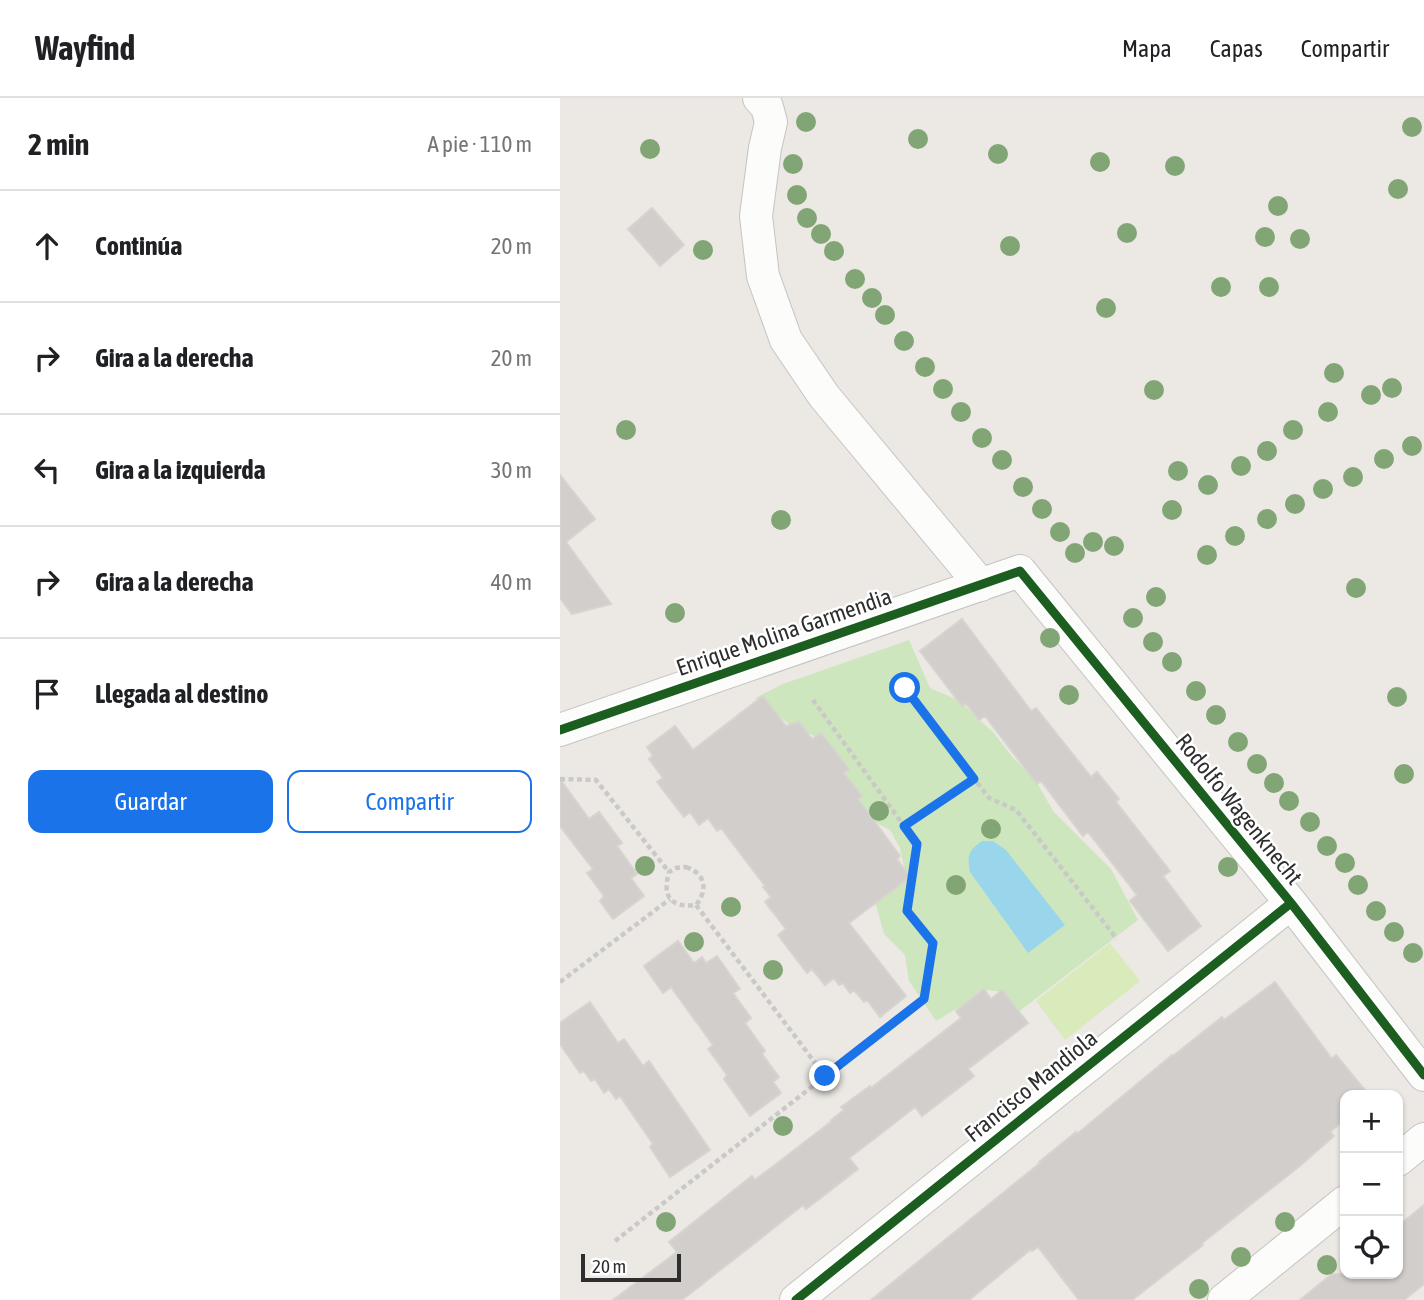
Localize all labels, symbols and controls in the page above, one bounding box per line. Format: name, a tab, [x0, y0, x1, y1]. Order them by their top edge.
text: Wayfind	[35, 29, 135, 67]
text: Mapa	[1122, 35, 1172, 62]
text: Capas	[1210, 35, 1263, 62]
text: Compartir	[1301, 35, 1389, 62]
text: 2 min	[28, 127, 89, 161]
text: A pie · 110 m	[428, 131, 532, 157]
icon: ahead	[28, 227, 66, 265]
text: Continúa	[95, 231, 182, 261]
text: 20 m	[491, 233, 532, 259]
icon: right	[28, 339, 66, 377]
text: Gira a la derecha	[95, 343, 254, 373]
text: 20 m	[491, 345, 532, 371]
icon: left	[28, 451, 66, 489]
text: Gira a la izquierda	[95, 455, 266, 485]
text: 30 m	[491, 457, 532, 483]
icon: right	[28, 563, 66, 601]
text: Gira a la derecha	[95, 567, 254, 597]
text: 40 m	[491, 569, 532, 595]
street label: Enrique Molina Garmendia	[673, 583, 895, 681]
route start	[889, 672, 920, 703]
icon: arrive	[28, 675, 66, 713]
text: Llegada al destino	[95, 679, 268, 709]
street label: Rodolfo Wagenknecht	[1170, 729, 1308, 889]
button: Guardar	[28, 770, 273, 833]
button: Compartir	[287, 770, 532, 833]
street label: Francisco Mandiola	[960, 1025, 1102, 1147]
route end	[809, 1060, 840, 1091]
map controls	[1340, 1090, 1403, 1279]
button: +	[1340, 1090, 1403, 1153]
button: −	[1340, 1153, 1403, 1216]
button: locate	[1340, 1216, 1403, 1279]
scale bar	[581, 1251, 681, 1283]
text: 20 m	[592, 1255, 626, 1277]

